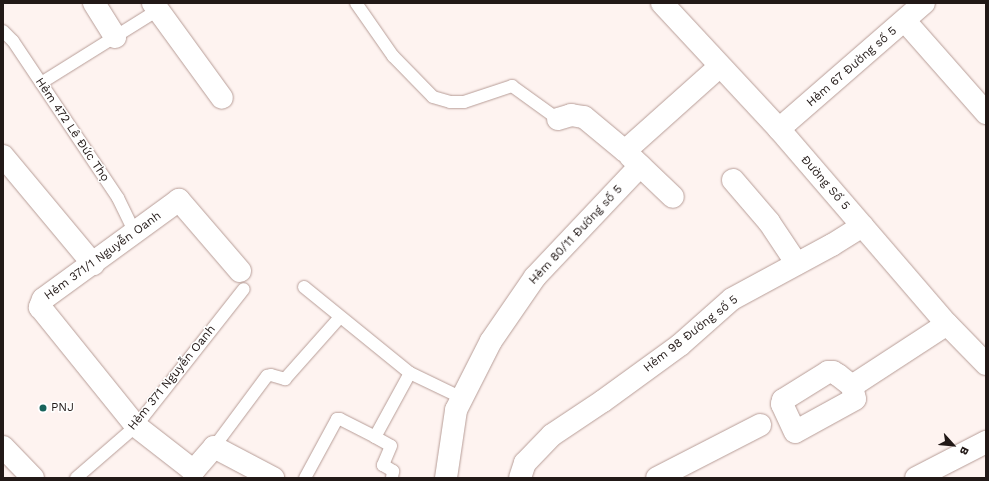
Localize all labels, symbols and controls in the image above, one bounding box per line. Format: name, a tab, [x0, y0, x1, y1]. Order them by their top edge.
street label: Hẻm 67 Đường số 5	[804, 24, 900, 110]
street label: Hẻm 472 Lê Đức Thọ	[32, 75, 112, 185]
street label: Đường Số 5	[797, 153, 853, 213]
street label: Hẻm 80/11 Đường số 5	[526, 182, 626, 288]
street label: Hẻm 371/1 Nguyễn Oanh	[42, 209, 164, 303]
street label: Hẻm 98 Đường số 5	[641, 293, 741, 375]
street label: Hẻm 371 Nguyễn Oanh	[125, 323, 219, 433]
place label: PNJ	[51, 401, 74, 415]
marker: PNJ	[38, 403, 48, 413]
north arrow	[933, 425, 973, 465]
text: B	[957, 444, 972, 457]

